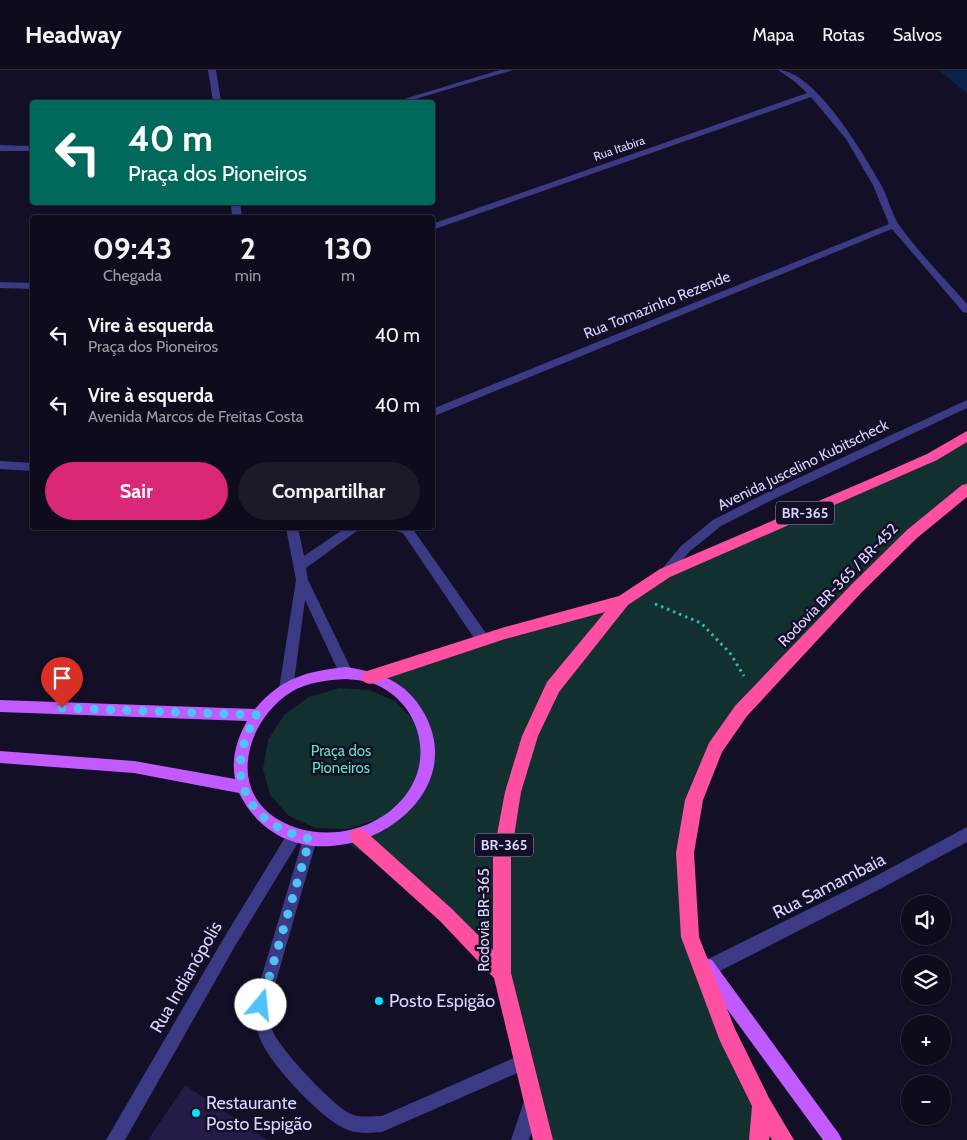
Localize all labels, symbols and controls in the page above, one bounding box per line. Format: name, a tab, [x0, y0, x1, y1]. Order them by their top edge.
text: Headway	[25, 20, 122, 49]
text: Mapa	[752, 24, 794, 46]
text: Rotas	[822, 24, 865, 46]
text: Salvos	[893, 24, 942, 46]
text: 40 m	[128, 117, 213, 160]
icon: left	[45, 120, 110, 185]
street label: Rua Itabira	[591, 132, 647, 164]
text: Praça dos Pioneiros	[128, 160, 307, 187]
text: 09:43	[93, 230, 172, 267]
text: 2	[240, 230, 256, 267]
text: 130	[324, 230, 372, 267]
text: Chegada	[103, 266, 162, 285]
text: min	[235, 266, 261, 285]
text: m	[341, 266, 355, 285]
street label: Rua Tomazinho Rezende	[581, 267, 733, 343]
text: Vire à esquerda	[88, 314, 214, 337]
icon: left	[45, 321, 73, 349]
text: 40 m	[375, 324, 420, 347]
text: Praça dos Pioneiros	[88, 337, 218, 356]
text: Vire à esquerda	[88, 384, 214, 407]
icon: left	[45, 391, 73, 419]
text: 40 m	[375, 394, 420, 417]
text: Avenida Marcos de Freitas Costa	[88, 407, 304, 426]
street label: Avenida Juscelino Kubitscheck	[715, 416, 892, 514]
button: Sair	[45, 462, 228, 520]
button: Compartilhar	[238, 462, 420, 520]
road number: BR-365	[776, 502, 834, 524]
street label: Rodovia BR-365 / BR-452	[775, 520, 902, 650]
pin	[41, 657, 83, 708]
icon: arrive	[48, 664, 76, 692]
park label: Praça dos Pioneiros	[311, 742, 371, 777]
road number: BR-365	[475, 834, 533, 856]
street label: Rua Samambaia	[769, 848, 889, 924]
street label: Rodovia BR-365	[475, 868, 493, 972]
map controls	[901, 895, 951, 1125]
button: sound	[901, 895, 951, 945]
street label: Rua Indianópolis	[145, 917, 227, 1037]
button: layers	[901, 955, 951, 1005]
position arrow	[234, 978, 286, 1030]
place label: Posto Espigão	[389, 990, 495, 1012]
marker: Posto Espigão	[373, 995, 385, 1007]
button: +	[901, 1015, 951, 1065]
button: −	[901, 1075, 951, 1125]
place label: Restaurante Posto Espigão	[206, 1092, 312, 1135]
marker: Restaurante Posto Espigão	[190, 1107, 202, 1119]

